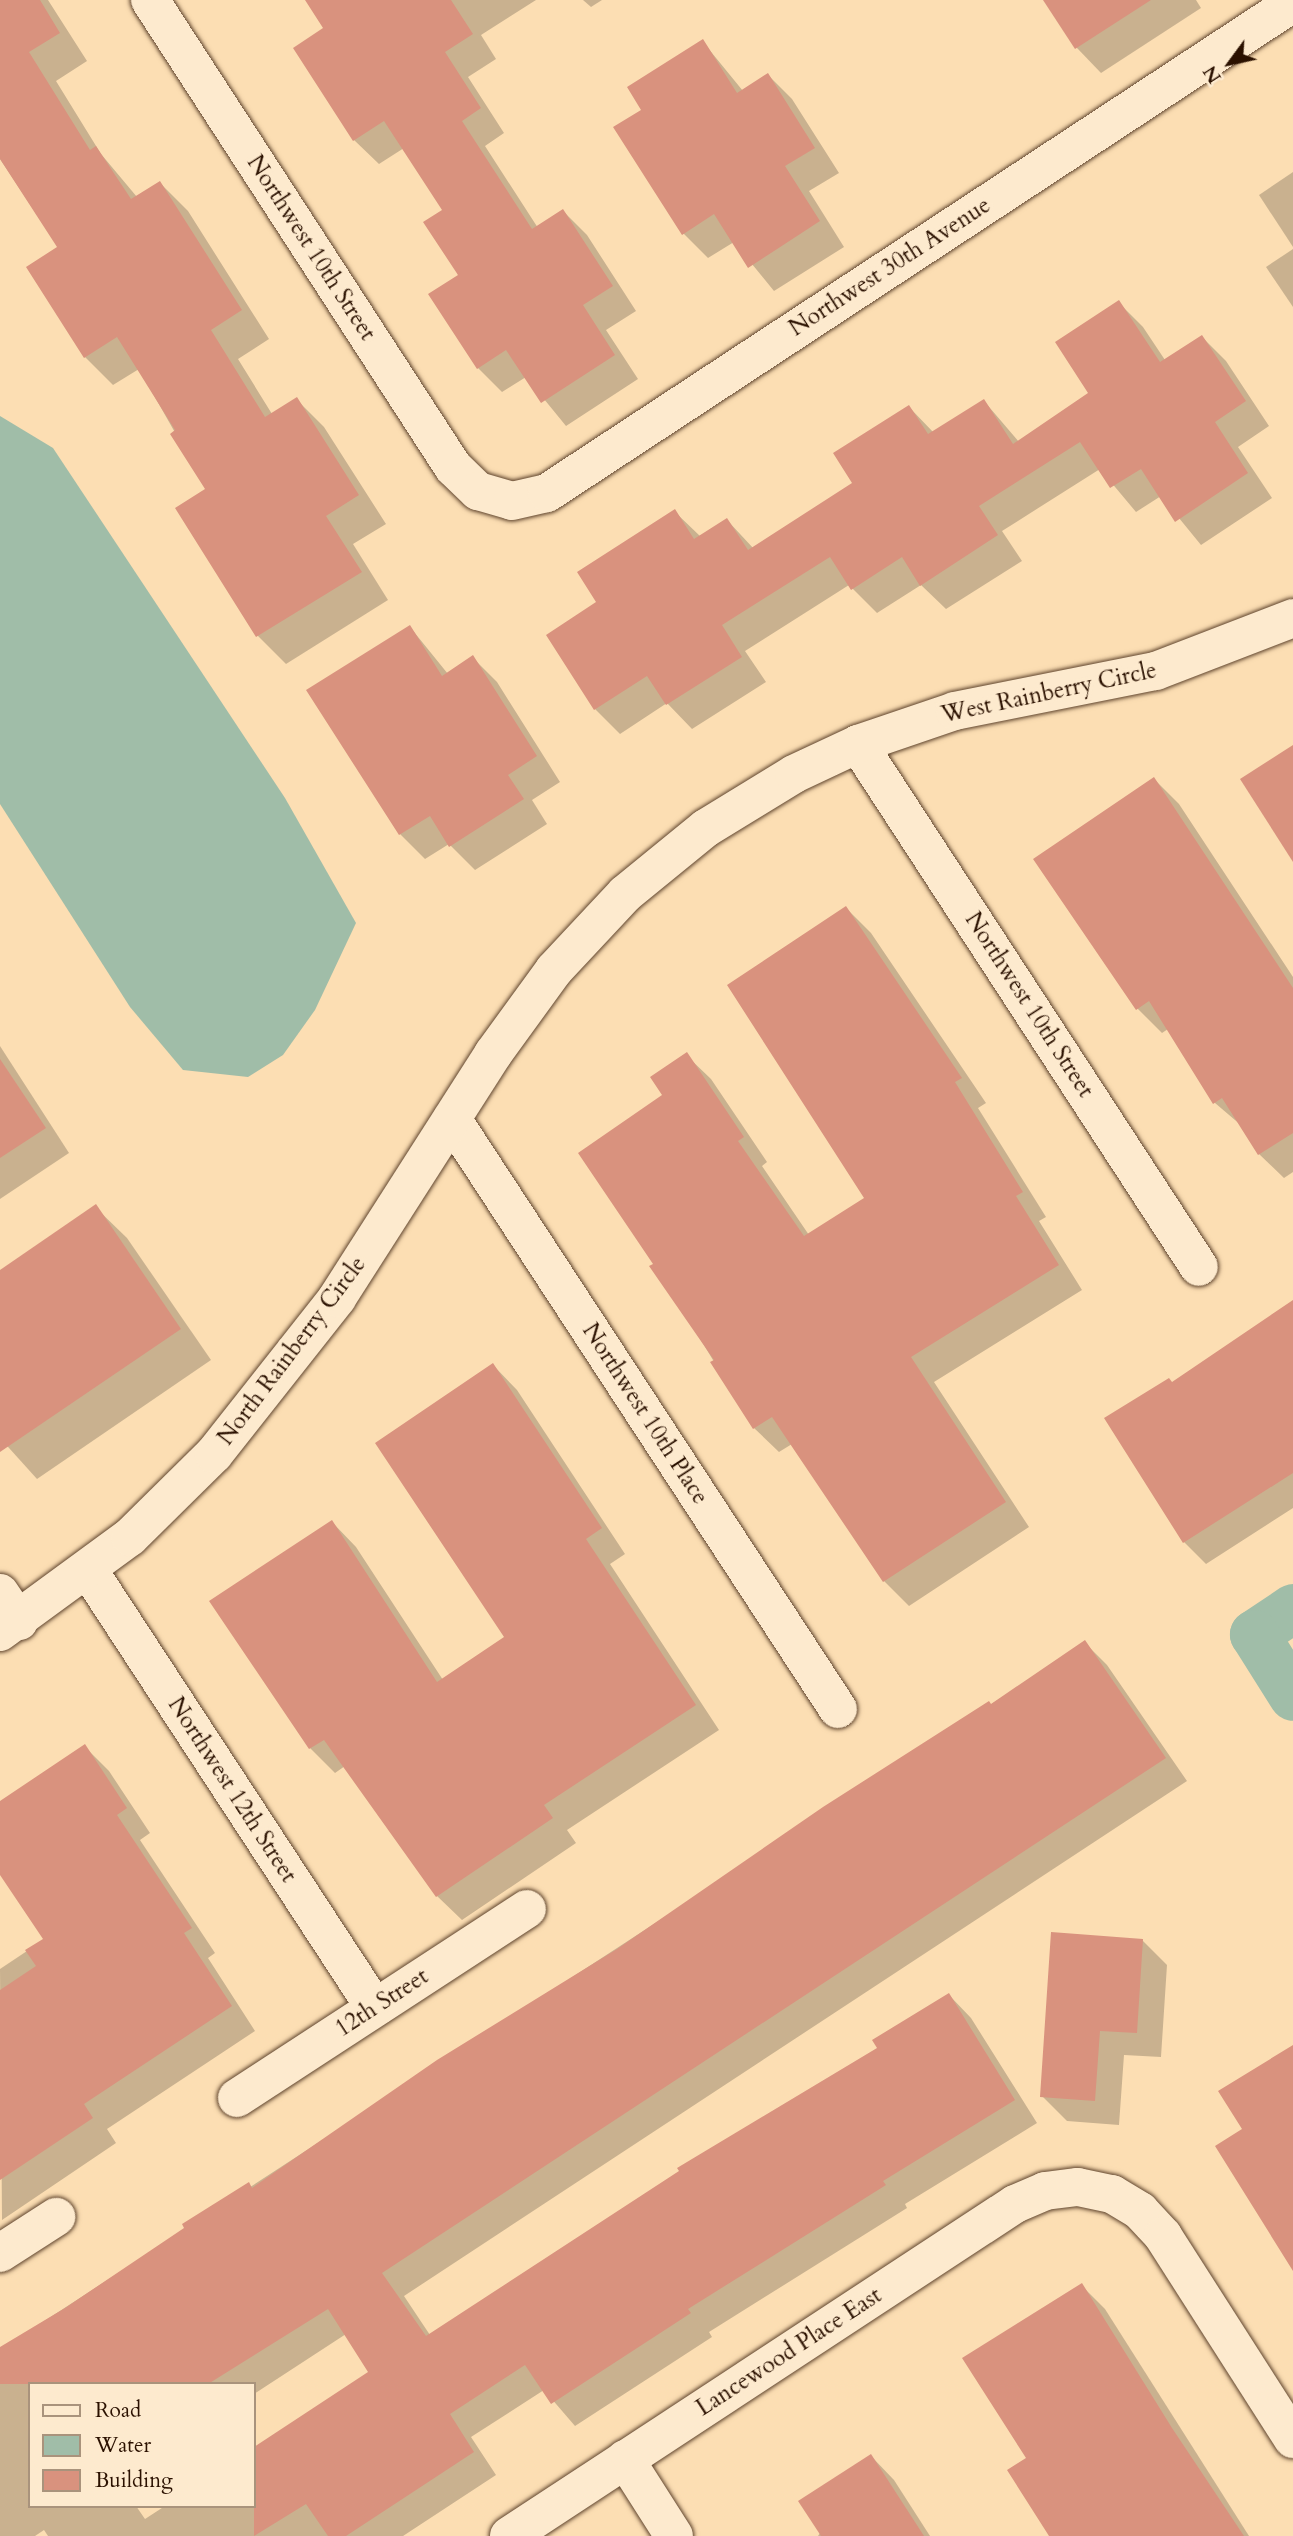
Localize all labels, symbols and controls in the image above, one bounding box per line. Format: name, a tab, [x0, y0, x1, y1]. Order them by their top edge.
north arrow	[1195, 28, 1265, 98]
text: N	[1197, 60, 1228, 88]
street label: Northwest 10th Street	[241, 150, 381, 346]
street label: Northwest 30th Avenue	[784, 192, 996, 342]
street label: West Rainberry Circle	[939, 657, 1159, 729]
street label: Northwest 10th Street	[959, 907, 1099, 1103]
street label: North Rainberry Circle	[212, 1251, 372, 1451]
street label: Northwest 10th Place	[576, 1318, 714, 1510]
street label: Northwest 12th Street	[162, 1692, 302, 1888]
street label: 12th Street	[330, 1963, 434, 2043]
street label: Lancewood Place East	[691, 2282, 887, 2422]
legend	[28, 2382, 256, 2508]
text: Road	[95, 2396, 141, 2425]
text: Water	[95, 2431, 151, 2460]
text: Building	[95, 2466, 173, 2495]

